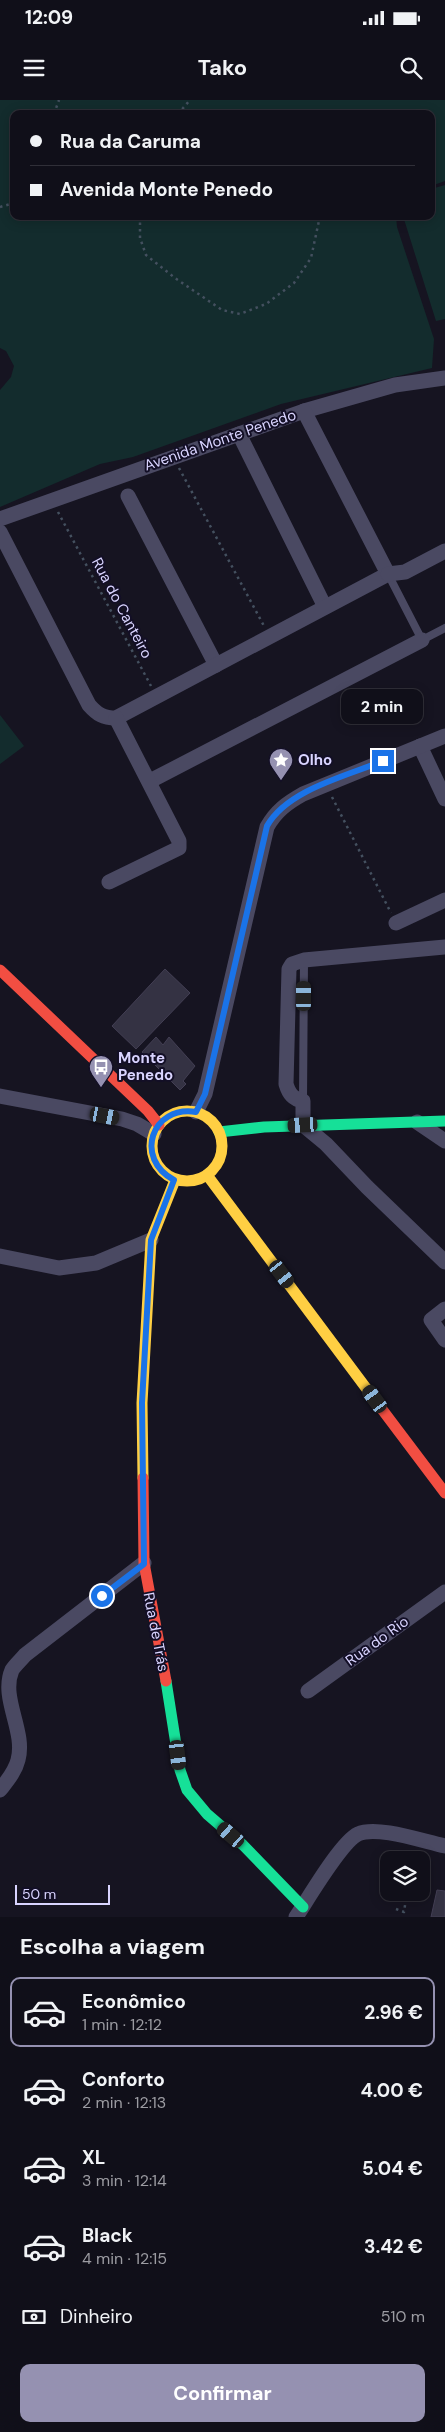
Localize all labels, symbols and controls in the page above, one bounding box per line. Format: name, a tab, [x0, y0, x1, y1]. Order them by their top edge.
text: 12:09	[25, 5, 73, 30]
text: Tako	[198, 53, 247, 82]
icon: menu	[20, 54, 48, 82]
icon: search	[397, 54, 425, 82]
text: Rua da Caruma	[60, 129, 201, 154]
text: Avenida Monte Penedo	[60, 177, 273, 202]
street label: Avenida Monte Penedo	[141, 405, 299, 475]
street label: Rua do Canteiro	[87, 554, 157, 662]
callout: 2 min	[342, 688, 424, 724]
text: 2 min	[361, 696, 403, 717]
place icon: Olho	[268, 747, 294, 781]
place label: Olho	[298, 750, 332, 770]
route end	[372, 750, 394, 772]
car	[296, 981, 311, 1011]
place label: Monte Penedo	[118, 1048, 173, 1085]
bus stop icon: Monte Penedo	[88, 1054, 114, 1088]
car	[88, 1106, 121, 1126]
car	[287, 1117, 318, 1133]
car	[266, 1258, 297, 1290]
car	[360, 1382, 389, 1416]
route start	[91, 1585, 113, 1607]
street label: Rua de Trás	[139, 1591, 173, 1673]
street label: Rua do Rio	[341, 1611, 413, 1671]
car	[168, 1739, 187, 1771]
car	[214, 1819, 247, 1851]
map controls	[380, 1851, 430, 1901]
button: layers	[380, 1851, 430, 1901]
scale bar	[15, 1882, 110, 1905]
text: 50 m	[22, 1885, 56, 1903]
text: Escolha a viagem	[20, 1932, 205, 1961]
text: Econômico	[82, 1989, 186, 2014]
icon: car	[22, 1990, 67, 2035]
text: 2.96 €	[364, 2000, 423, 2025]
text: 1 min · 12:12	[82, 2014, 162, 2035]
text: Conforto	[82, 2067, 165, 2092]
icon: car	[22, 2068, 67, 2113]
text: 4.00 €	[360, 2078, 423, 2103]
text: 2 min · 12:13	[82, 2092, 166, 2113]
text: XL	[82, 2145, 105, 2170]
icon: car	[22, 2146, 67, 2191]
text: 5.04 €	[362, 2156, 423, 2181]
text: 3 min · 12:14	[82, 2170, 167, 2191]
text: Black	[82, 2223, 133, 2248]
icon: car	[22, 2224, 67, 2269]
text: 3.42 €	[364, 2234, 423, 2259]
text: 4 min · 12:15	[82, 2248, 167, 2269]
icon: cash	[20, 2303, 48, 2331]
text: Dinheiro	[60, 2304, 133, 2329]
text: 510 m	[381, 2306, 425, 2327]
button: Confirmar	[20, 2364, 425, 2422]

